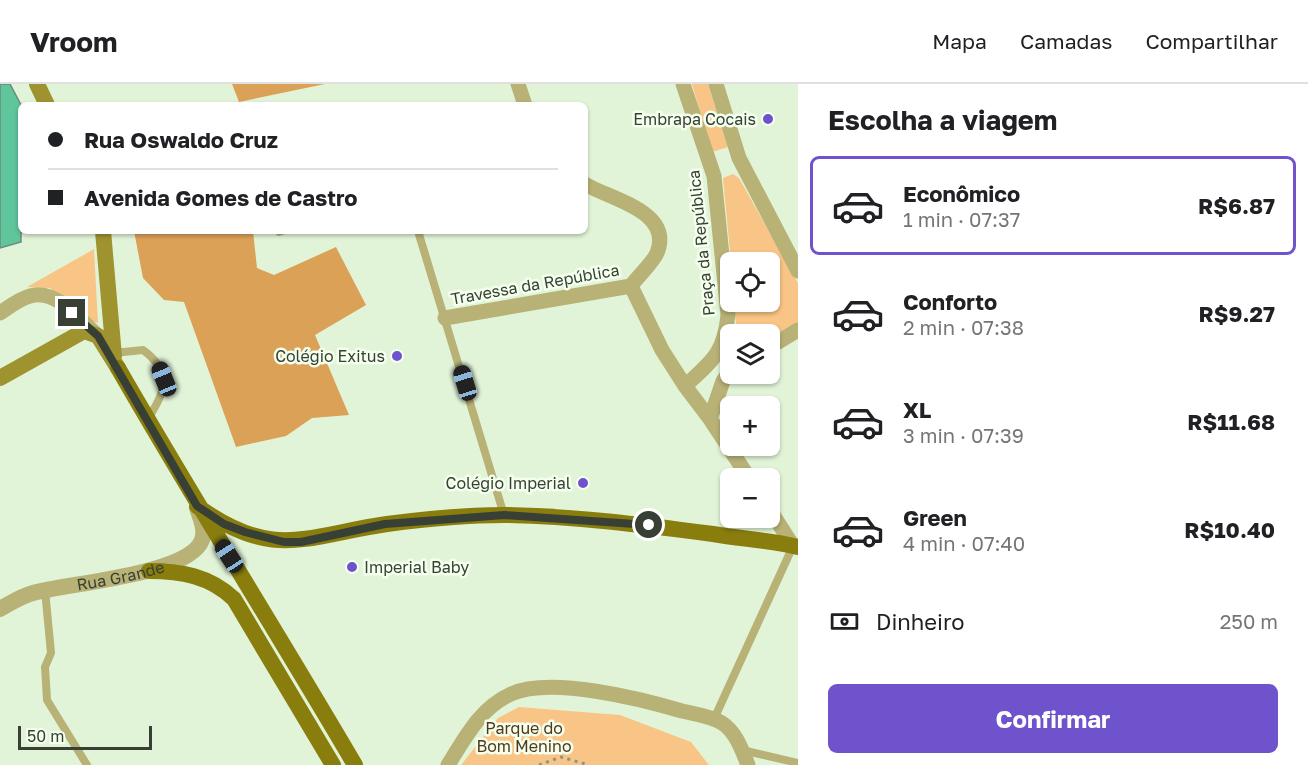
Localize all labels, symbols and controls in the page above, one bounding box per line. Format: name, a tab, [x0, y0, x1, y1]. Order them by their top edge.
text: Vroom	[30, 25, 118, 58]
text: Mapa	[932, 28, 987, 54]
text: Camadas	[1020, 28, 1112, 54]
text: Compartilhar	[1145, 28, 1278, 54]
text: Escolha a viagem	[828, 104, 1057, 136]
place label: Embrapa Cocais	[633, 109, 756, 129]
marker: Embrapa Cocais	[761, 112, 775, 126]
text: Rua Oswaldo Cruz	[84, 126, 278, 153]
street label: Praça da República	[683, 169, 719, 317]
icon: car	[831, 179, 885, 233]
text: Econômico	[903, 180, 1020, 207]
text: Avenida Gomes de Castro	[84, 184, 358, 211]
text: R$6.87	[1198, 192, 1275, 219]
text: 1 min · 07:37	[903, 207, 1020, 231]
map controls	[720, 252, 780, 528]
button: locate	[720, 252, 780, 312]
street label: Travessa da República	[449, 259, 621, 309]
icon: car	[831, 287, 885, 341]
text: Conforto	[903, 288, 997, 315]
route end	[58, 299, 85, 326]
text: R$9.27	[1199, 300, 1275, 327]
text: 2 min · 07:38	[903, 315, 1024, 339]
button: layers	[720, 324, 780, 384]
place label: Colégio Exitus	[275, 346, 385, 366]
marker: Colégio Exitus	[390, 349, 404, 363]
car	[149, 359, 179, 399]
car	[451, 363, 479, 403]
icon: car	[831, 395, 885, 449]
button: +	[720, 396, 780, 456]
text: XL	[903, 396, 931, 423]
text: R$11.68	[1187, 408, 1275, 435]
text: 3 min · 07:39	[903, 423, 1024, 447]
button: −	[720, 468, 780, 528]
place label: Colégio Imperial	[446, 473, 571, 493]
marker: Colégio Imperial	[576, 476, 590, 490]
icon: car	[831, 503, 885, 557]
text: Green	[903, 504, 967, 531]
route start	[635, 511, 662, 538]
text: R$10.40	[1184, 516, 1275, 543]
text: 4 min · 07:40	[903, 531, 1025, 555]
car	[212, 536, 246, 576]
street label: Rua Grande	[75, 556, 167, 595]
place label: Imperial Baby	[364, 557, 469, 577]
marker: Imperial Baby	[345, 560, 359, 574]
icon: cash	[828, 605, 861, 638]
text: Dinheiro	[876, 608, 965, 635]
text: 250 m	[1220, 609, 1278, 633]
button: Confirmar	[828, 684, 1278, 753]
park label: Parque do Bom Menino	[476, 718, 572, 756]
scale bar	[18, 723, 152, 750]
text: 50 m	[27, 726, 64, 746]

